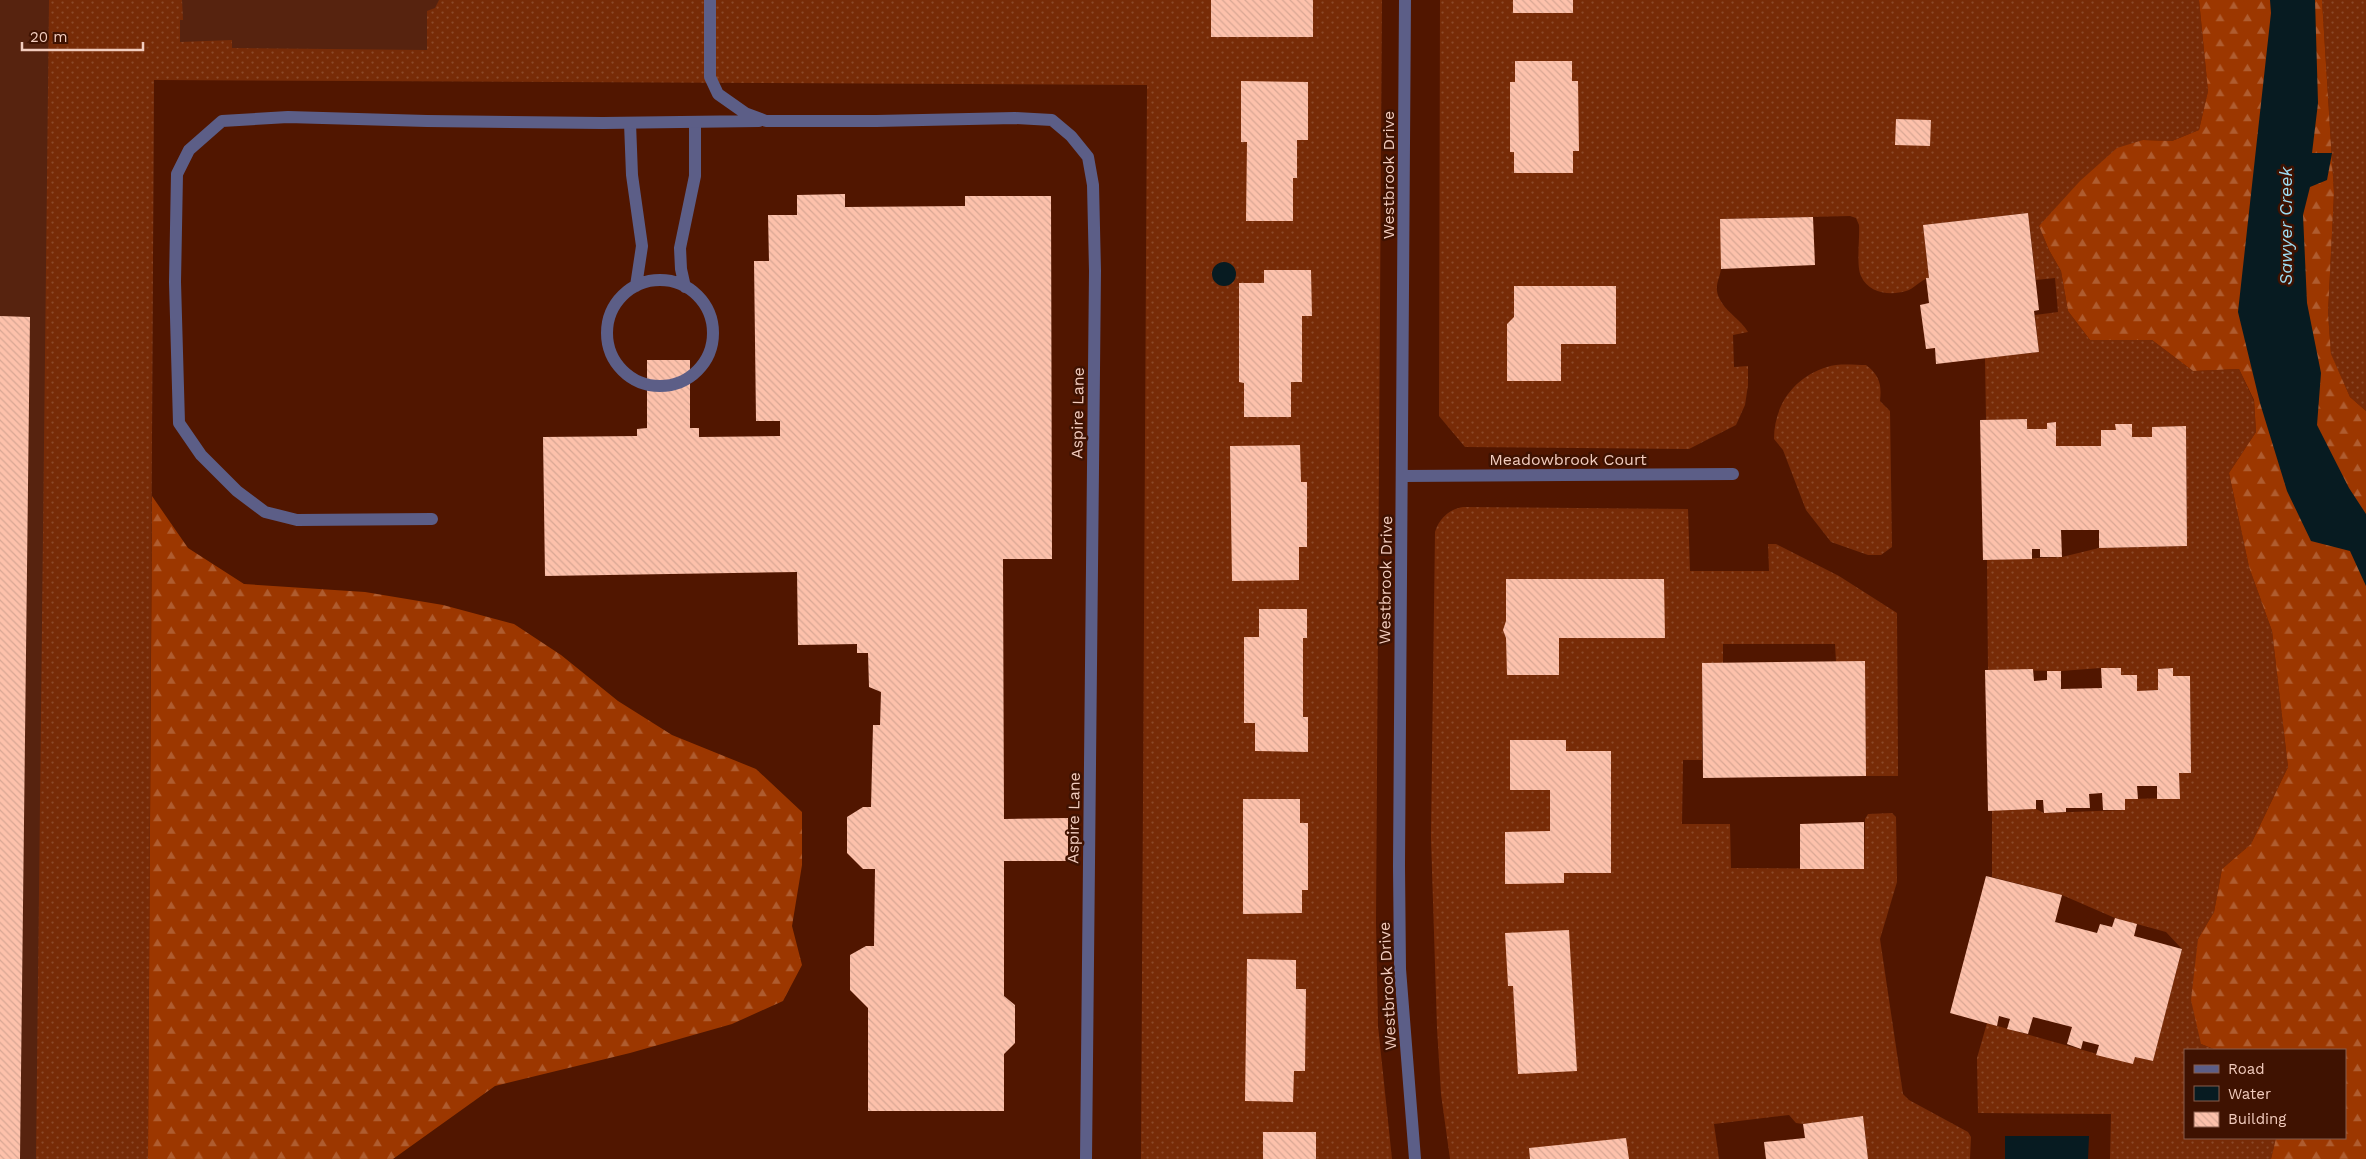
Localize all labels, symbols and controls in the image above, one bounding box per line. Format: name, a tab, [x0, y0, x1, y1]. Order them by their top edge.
scale bar	[22, 20, 144, 52]
text: 20 m	[30, 28, 68, 46]
street label: Westbrook Drive	[1379, 111, 1398, 239]
water label: Sawyer Creek	[2275, 166, 2296, 285]
street label: Aspire Lane	[1067, 367, 1088, 459]
street label: Meadowbrook Court	[1489, 450, 1647, 469]
street label: Westbrook Drive	[1375, 516, 1396, 645]
street label: Aspire Lane	[1063, 772, 1084, 864]
street label: Westbrook Drive	[1375, 921, 1400, 1051]
legend	[2184, 1049, 2346, 1139]
text: Road	[2228, 1060, 2265, 1078]
text: Water	[2228, 1085, 2271, 1103]
text: Building	[2228, 1110, 2286, 1128]

